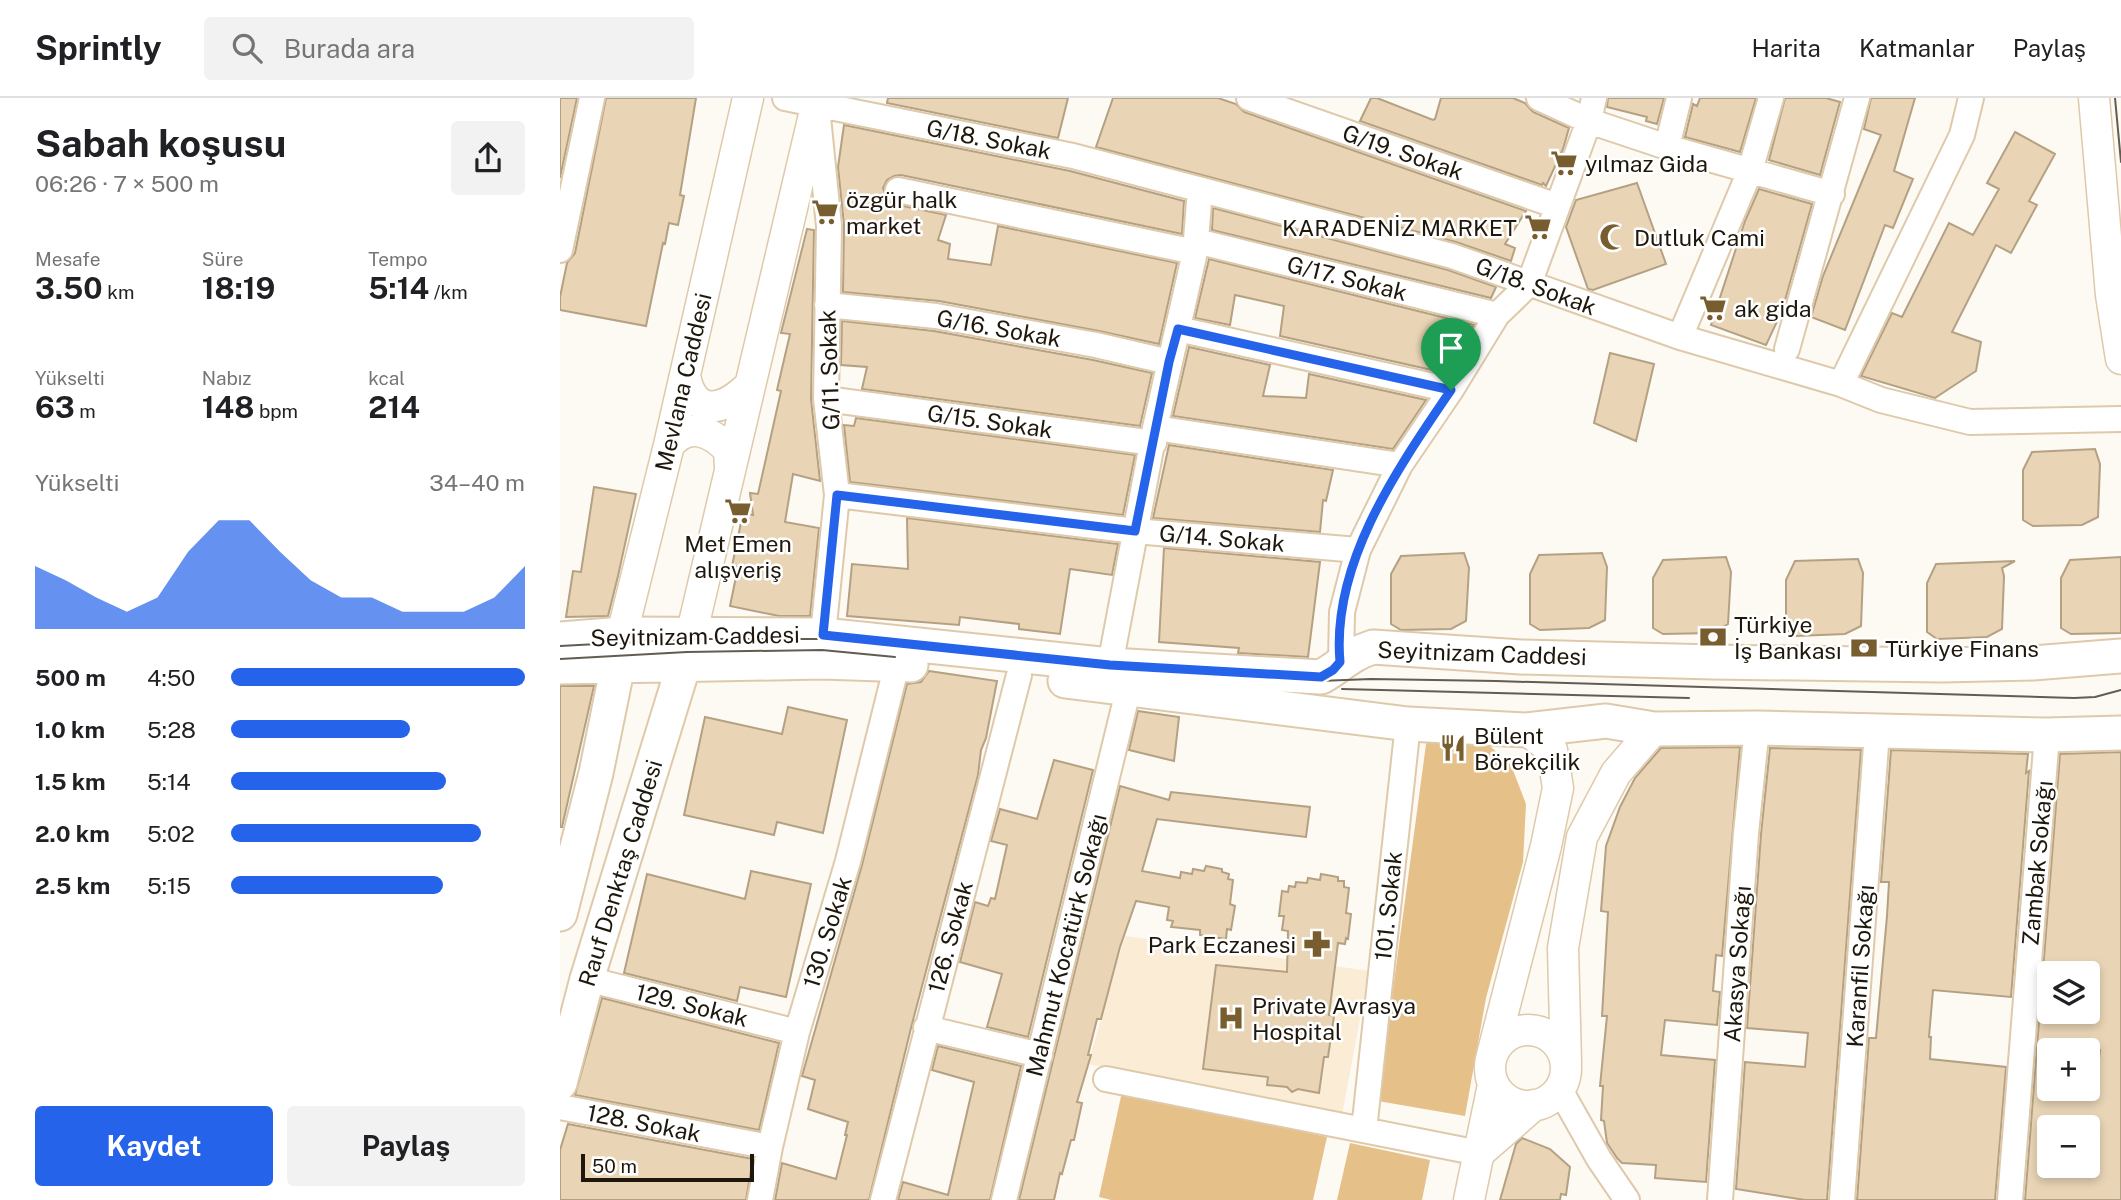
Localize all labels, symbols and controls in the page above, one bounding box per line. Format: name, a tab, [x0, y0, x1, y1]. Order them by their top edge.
search box	[204, 17, 694, 80]
text: Sprintly	[35, 29, 162, 67]
icon: search	[228, 29, 266, 67]
text: Burada ara	[284, 33, 415, 64]
text: Harita	[1752, 34, 1821, 62]
text: Katmanlar	[1859, 34, 1975, 62]
text: Paylaş	[2013, 34, 2086, 62]
street label: G/18. Sokak	[924, 114, 1054, 164]
street label: G/19. Sokak	[1339, 119, 1467, 185]
text: Sabah koşusu	[35, 121, 286, 166]
button: share	[451, 121, 525, 195]
supermarket icon: yılmaz Gida	[1549, 148, 1579, 178]
place label: yılmaz Gida	[1585, 150, 1708, 177]
text: 06:26 · 7 × 500 m	[35, 170, 219, 197]
place label: özgür halk market	[846, 186, 957, 239]
supermarket icon: özgür halk market	[810, 197, 840, 227]
supermarket icon: KARADENİZ MARKET	[1523, 212, 1553, 242]
place label: KARADENİZ MARKET	[1282, 214, 1517, 241]
mosque icon: Dutluk Cami	[1598, 222, 1628, 252]
place label: Dutluk Cami	[1634, 224, 1765, 251]
text: Mesafe	[35, 248, 100, 270]
text: Süre	[202, 248, 244, 270]
text: Tempo	[368, 248, 428, 270]
street label: G/17. Sokak	[1284, 250, 1410, 306]
street label: G/18. Sokak	[1472, 252, 1600, 320]
text: 3.50	[35, 270, 103, 306]
text: 18:19	[202, 270, 275, 306]
text: 5:14	[368, 270, 429, 306]
text: km	[103, 281, 134, 303]
text: /km	[429, 281, 468, 303]
street label: Mevlana Caddesi	[649, 290, 717, 474]
supermarket icon: ak gida	[1698, 293, 1728, 323]
place label: ak gida	[1734, 295, 1812, 322]
street label: G/16. Sokak	[935, 304, 1063, 352]
street label: G/11. Sokak	[813, 309, 845, 431]
pin	[1421, 318, 1481, 390]
icon: arrive	[1432, 329, 1470, 367]
text: Yükselti	[35, 367, 105, 389]
text: Nabız	[202, 367, 252, 389]
text: kcal	[368, 367, 405, 389]
text: 63	[35, 389, 75, 425]
text: 148	[202, 389, 254, 425]
text: 214	[368, 389, 420, 425]
street label: G/15. Sokak	[926, 399, 1054, 443]
text: m	[75, 400, 96, 422]
text: bpm	[254, 400, 298, 422]
text: Yükselti	[35, 469, 119, 496]
text: 34–40 m	[429, 469, 525, 496]
supermarket icon: Met Emen alışveriş	[723, 496, 753, 526]
street label: G/14. Sokak	[1158, 519, 1286, 557]
place label: Met Emen alışveriş	[684, 530, 792, 583]
place label: Türkiye İş Bankası	[1734, 611, 1841, 664]
street label: Seyitnizam Caddesi	[590, 621, 800, 651]
bank icon: Türkiye İş Bankası	[1698, 622, 1728, 652]
bank icon: Türkiye Finans	[1849, 633, 1879, 663]
place label: Türkiye Finans	[1885, 635, 2039, 662]
street label: Seyitnizam Caddesi	[1377, 636, 1587, 670]
text: 500 m	[35, 664, 106, 691]
text: 4:50	[147, 664, 195, 691]
text: 1.0 km	[35, 716, 105, 743]
text: 5:28	[147, 716, 196, 743]
place label: Bülent Börekçilik	[1474, 722, 1581, 775]
restaurant icon: Bülent Börekçilik	[1438, 733, 1468, 763]
street label: Rauf Denktaş Caddesi	[573, 756, 667, 990]
text: 1.5 km	[35, 768, 106, 795]
text: 5:14	[147, 768, 191, 795]
street label: Zambak Sokağı	[2016, 779, 2058, 947]
street label: Mahmut Kocatürk Sokağı	[1020, 811, 1112, 1079]
text: 2.0 km	[35, 820, 110, 847]
text: 5:02	[147, 820, 195, 847]
street label: 101. Sokak	[1369, 850, 1407, 962]
text: 2.5 km	[35, 872, 110, 899]
text: 5:15	[147, 872, 191, 899]
street label: 130. Sokak	[797, 873, 857, 991]
street label: 126. Sokak	[922, 878, 978, 996]
street label: Karanfil Sokağı	[1841, 884, 1879, 1048]
street label: Akasya Sokağı	[1718, 885, 1756, 1043]
pharmacy icon: Park Eczanesi	[1302, 929, 1332, 959]
place label: Park Eczanesi	[1148, 931, 1296, 958]
map controls	[2037, 961, 2100, 1178]
button: layers	[2037, 961, 2100, 1024]
street label: 129. Sokak	[633, 978, 751, 1032]
place label: Private Avrasya Hospital	[1252, 992, 1416, 1045]
hospital icon: Private Avrasya Hospital	[1216, 1003, 1246, 1033]
button: +	[2037, 1038, 2100, 1101]
street label: 128. Sokak	[585, 1099, 703, 1147]
button: Kaydet	[35, 1106, 273, 1186]
button: Paylaş	[287, 1106, 525, 1186]
button: −	[2037, 1115, 2100, 1178]
scale bar	[581, 1151, 754, 1183]
text: 50 m	[592, 1155, 637, 1177]

